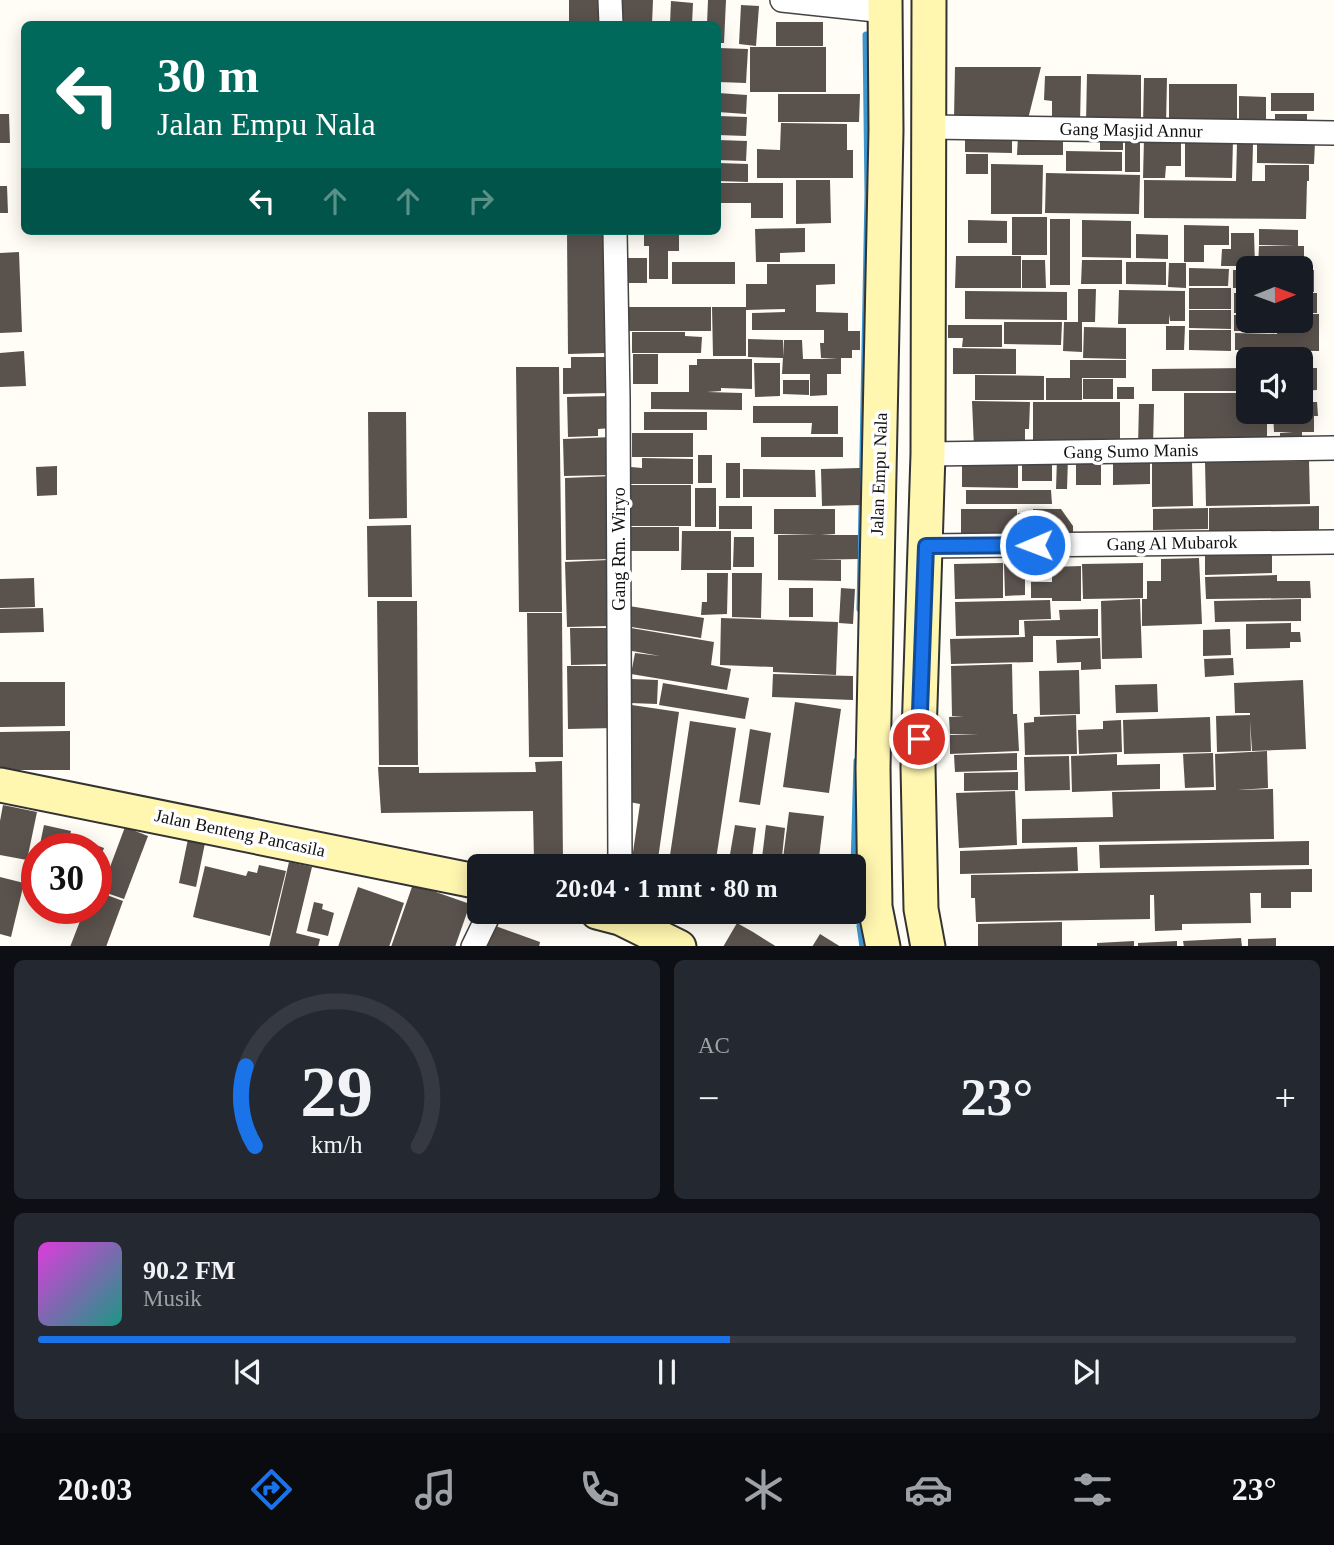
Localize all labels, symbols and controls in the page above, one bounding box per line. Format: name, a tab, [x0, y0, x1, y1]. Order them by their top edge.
text: 30 m	[157, 48, 259, 103]
icon: left	[42, 49, 133, 140]
text: Jalan Empu Nala	[157, 106, 376, 142]
street label: Gang Masjid Annur	[1059, 119, 1203, 141]
icon: left	[243, 182, 281, 220]
icon: ahead	[316, 182, 354, 220]
icon: ahead	[389, 182, 427, 220]
icon: right	[462, 182, 500, 220]
north arrow	[1236, 256, 1312, 332]
map controls	[1236, 256, 1313, 424]
button: sound	[1236, 347, 1313, 424]
street label: Jalan Empu Nala	[867, 412, 891, 536]
street label: Gang Sumo Manis	[1063, 440, 1199, 462]
street label: Gang Rm. Wiryo	[609, 487, 629, 611]
position arrow	[998, 508, 1072, 582]
street label: Gang Al Mubarok	[1106, 532, 1238, 554]
pin	[889, 709, 949, 769]
icon: arrive	[900, 720, 938, 758]
street label: Jalan Benteng Pancasila	[153, 805, 327, 861]
speed limit sign: 30	[21, 833, 112, 924]
text: 20:04 · 1 mnt · 80 m	[555, 874, 778, 903]
text: AC	[698, 1033, 730, 1058]
text: 29	[301, 1051, 373, 1132]
text: 23°	[961, 1069, 1033, 1126]
text: −	[698, 1077, 719, 1119]
text: +	[1275, 1077, 1296, 1119]
text: km/h	[311, 1130, 363, 1157]
text: 90.2 FM	[143, 1256, 235, 1285]
text: Musik	[143, 1286, 202, 1311]
icon: previous	[229, 1353, 267, 1391]
icon: pause	[648, 1353, 686, 1391]
icon: next	[1067, 1353, 1105, 1391]
icon: directions	[247, 1465, 296, 1514]
icon: music	[411, 1465, 460, 1514]
icon: phone	[575, 1465, 624, 1514]
icon: climate	[739, 1465, 788, 1514]
icon: car	[904, 1465, 953, 1514]
icon: filters	[1068, 1465, 1117, 1514]
text: 20:03	[58, 1471, 132, 1507]
text: 23°	[1232, 1471, 1276, 1507]

